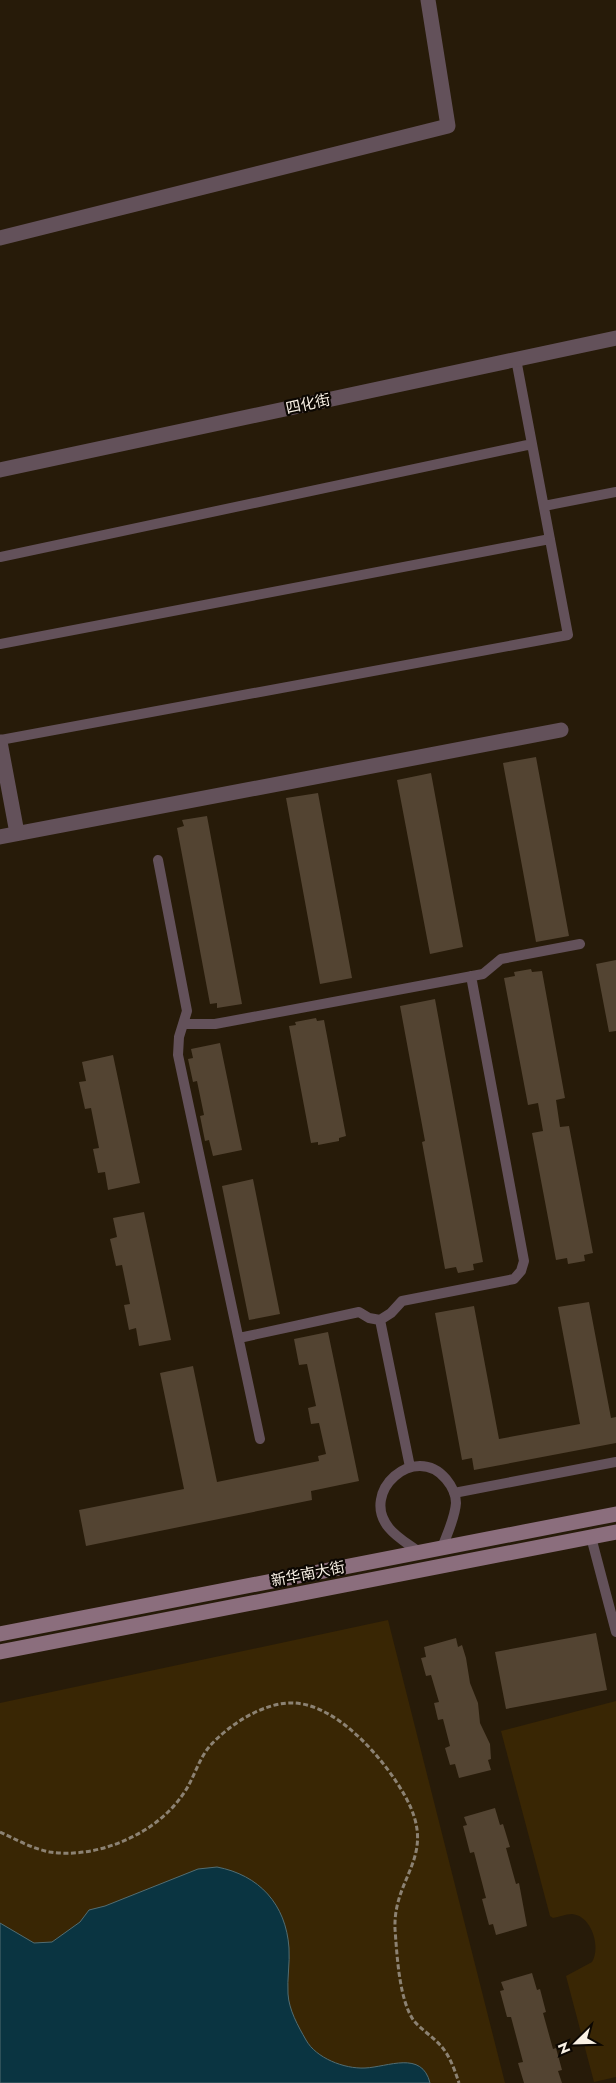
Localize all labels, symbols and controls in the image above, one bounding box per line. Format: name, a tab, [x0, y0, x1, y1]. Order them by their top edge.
street label: 四化街	[284, 389, 332, 419]
street label: 新华南大街	[269, 1556, 347, 1592]
north arrow	[551, 2018, 601, 2068]
text: N	[553, 2039, 575, 2057]

